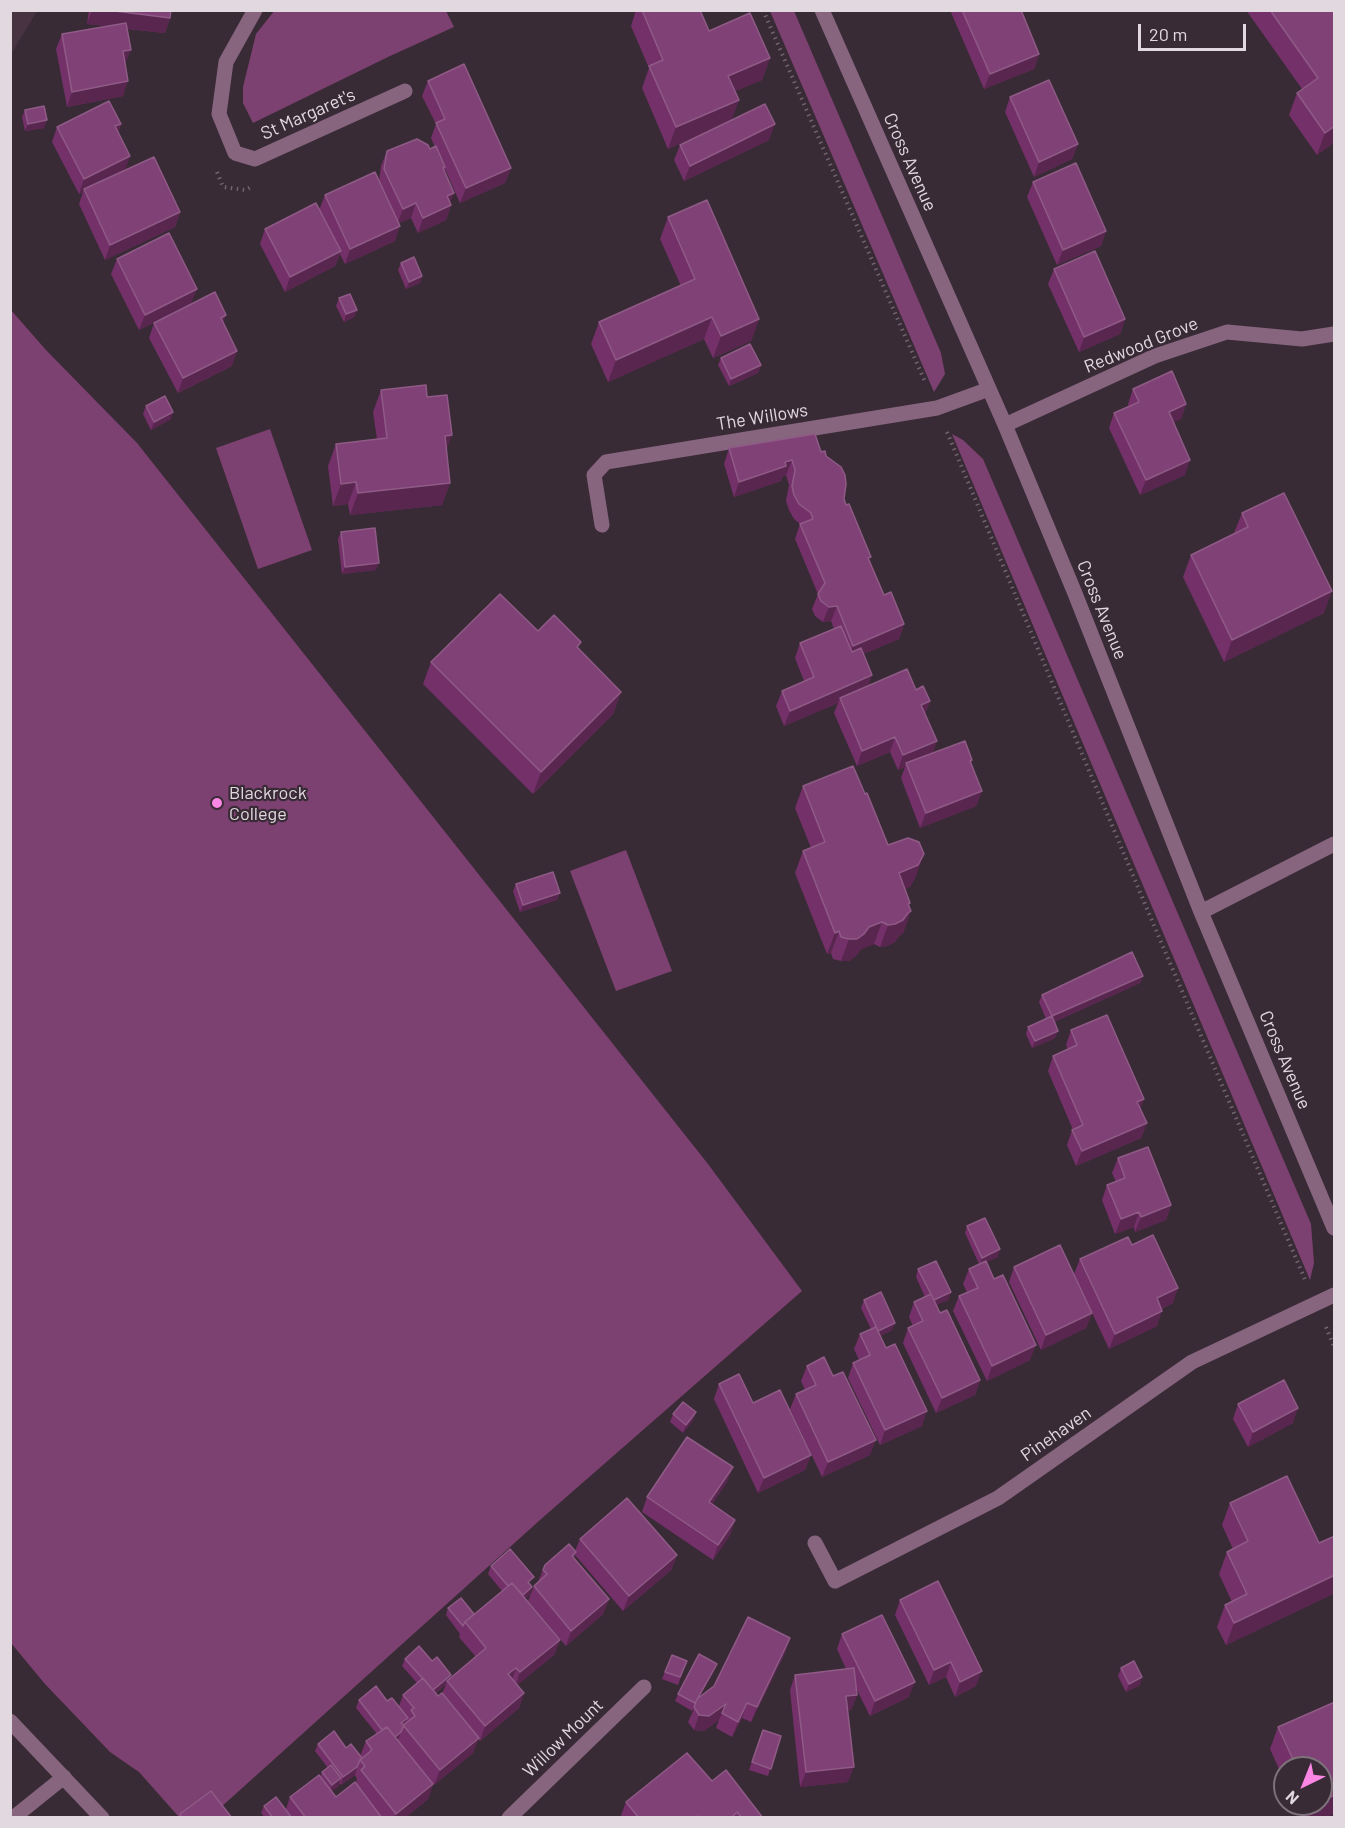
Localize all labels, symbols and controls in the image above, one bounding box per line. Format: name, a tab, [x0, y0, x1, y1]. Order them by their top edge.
scale bar	[1141, 12, 1249, 50]
text: 20 m	[1149, 23, 1187, 45]
street label: St Margaret's	[258, 84, 358, 144]
street label: Cross Avenue	[879, 110, 941, 214]
street label: Redwood Grove	[1081, 312, 1201, 378]
street label: The Willows	[715, 399, 809, 435]
street label: Cross Avenue	[1072, 557, 1132, 663]
place label: Blackrock College	[229, 782, 307, 824]
marker: Blackrock College	[210, 796, 224, 810]
street label: Cross Avenue	[1255, 1007, 1315, 1113]
street label: Pinehaven	[1017, 1402, 1095, 1466]
street label: Willow Mount	[518, 1694, 608, 1782]
north arrow	[1273, 1756, 1333, 1816]
text: N	[1281, 1787, 1302, 1809]

